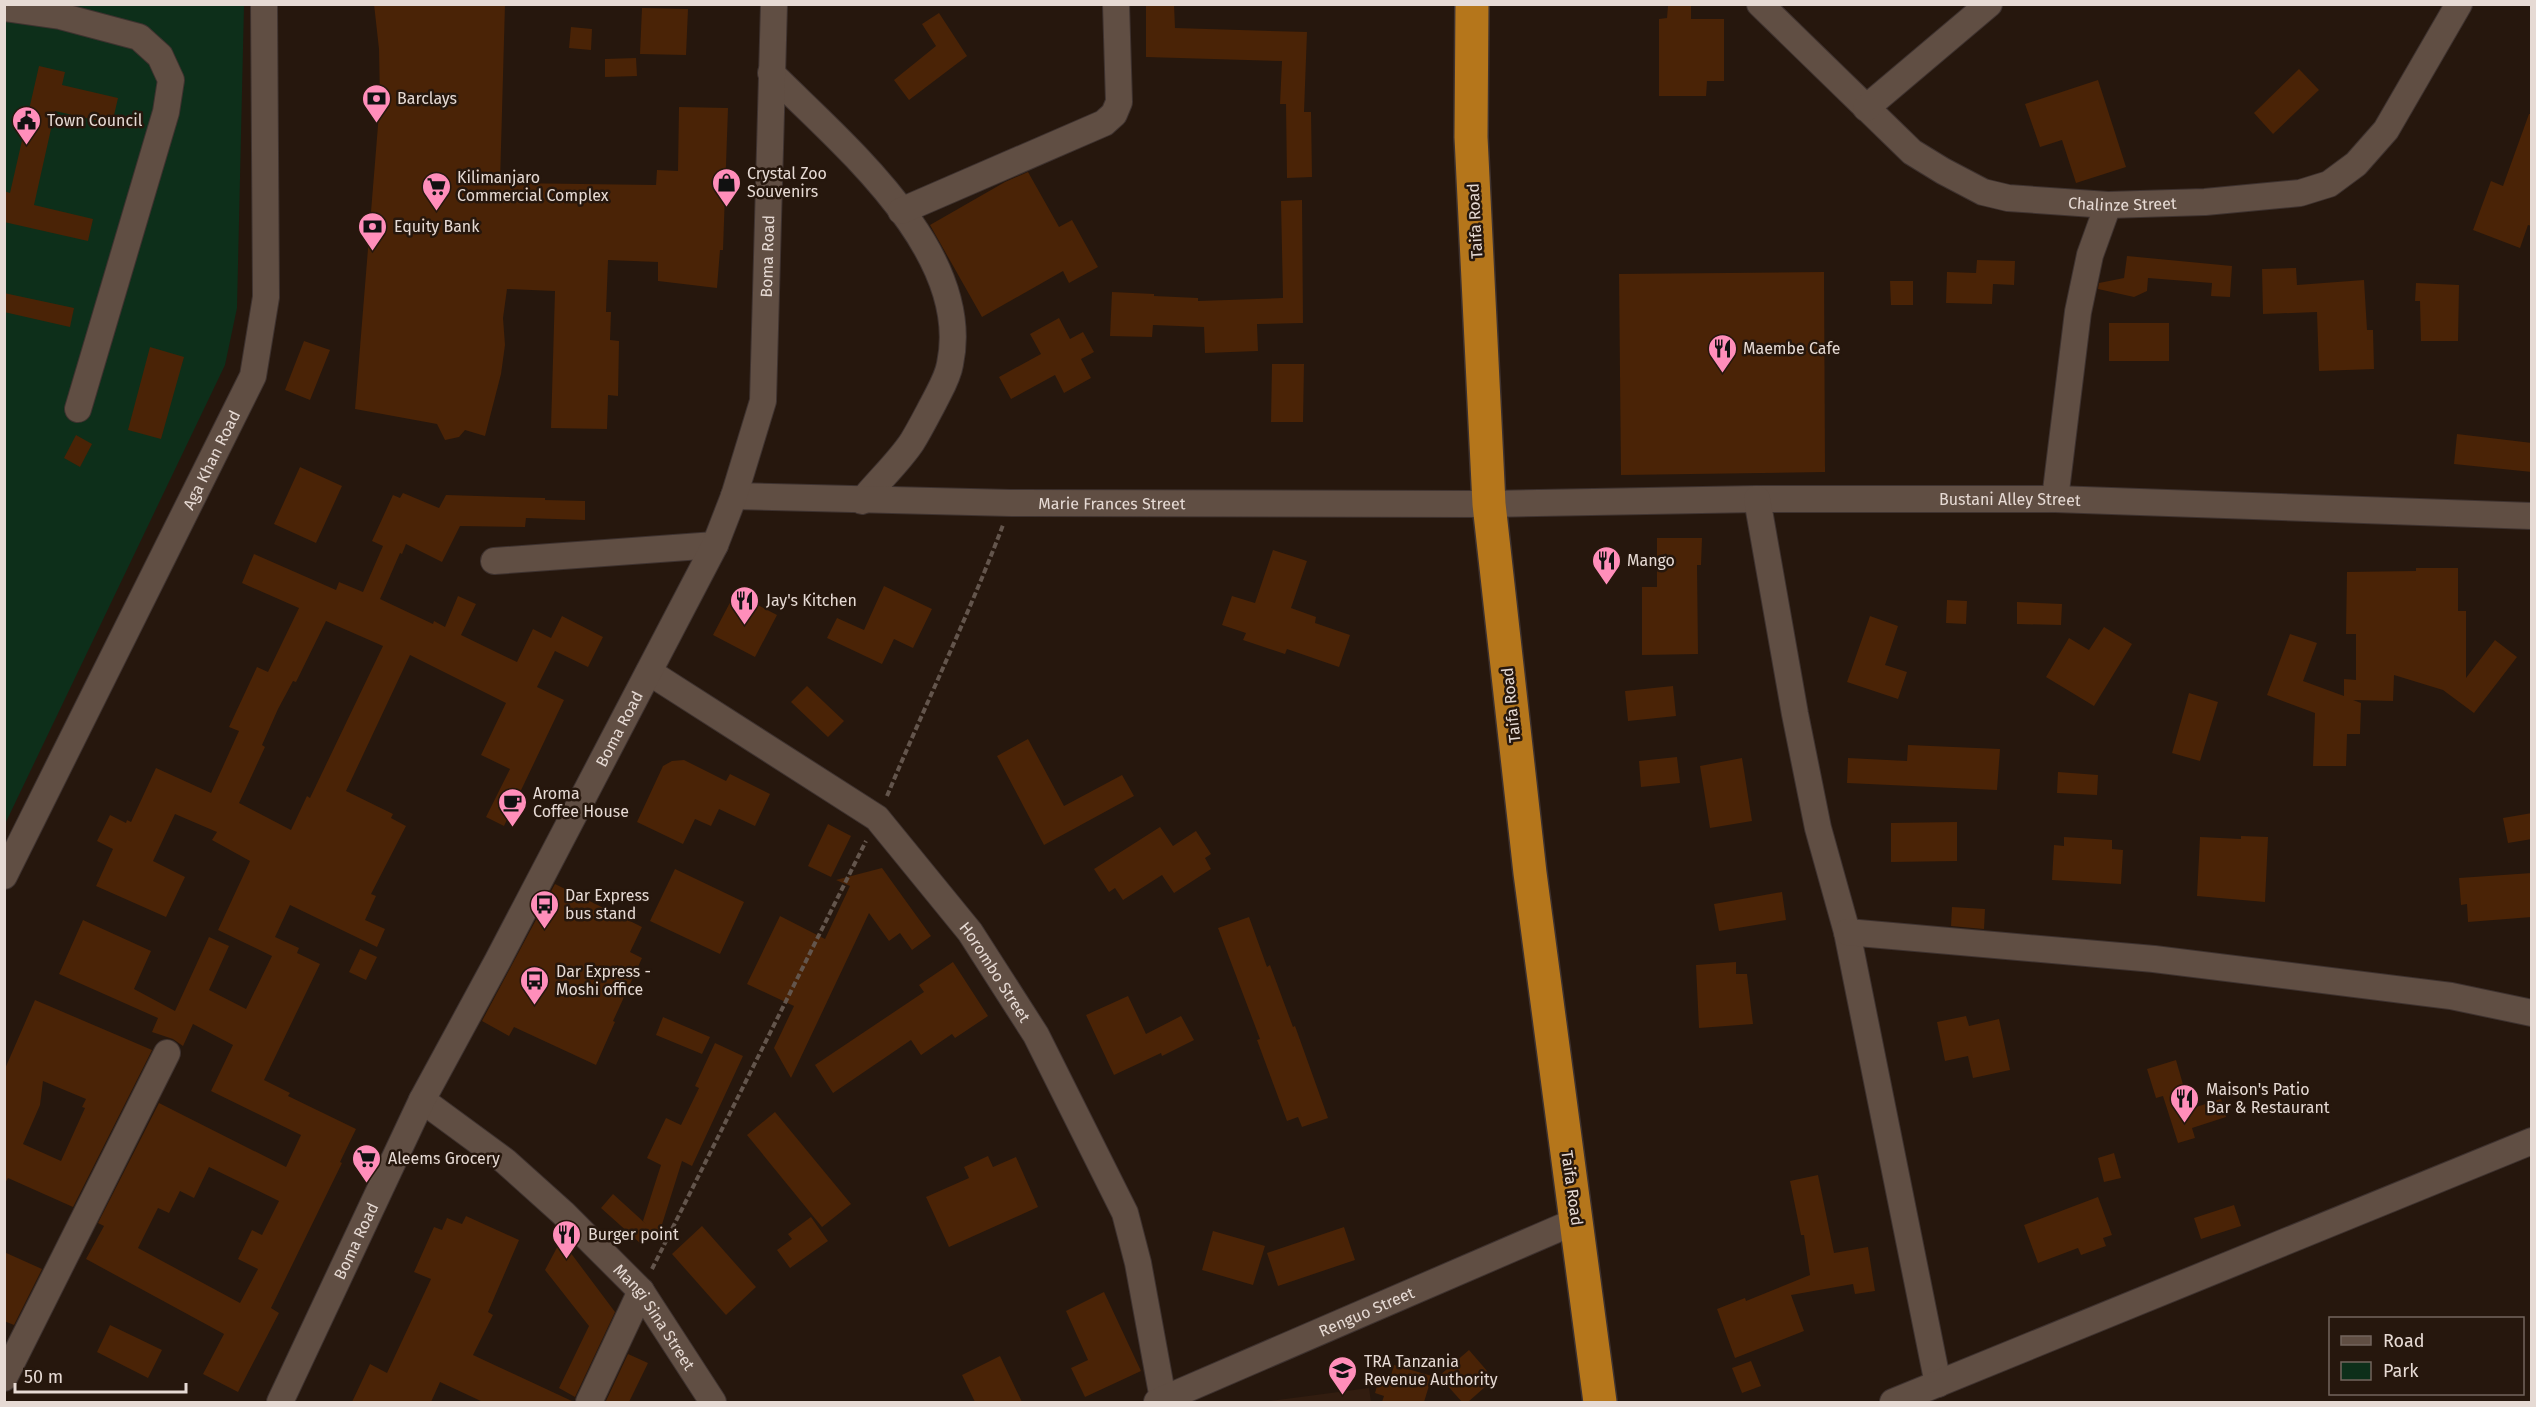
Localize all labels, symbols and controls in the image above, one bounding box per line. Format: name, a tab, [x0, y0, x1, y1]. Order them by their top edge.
bank icon: Barclays	[360, 82, 392, 124]
place label: Barclays	[397, 89, 457, 108]
public building icon: Town Council	[10, 104, 42, 146]
place label: Town Council	[47, 111, 143, 130]
place label: Crystal Zoo Souvenirs	[747, 164, 827, 201]
shop icon: Crystal Zoo Souvenirs	[710, 166, 742, 208]
place label: Kilimanjaro Commercial Complex	[457, 168, 609, 205]
supermarket icon: Kilimanjaro Commercial Complex	[420, 170, 452, 212]
street label: Taifa Road	[1464, 183, 1486, 259]
street label: Chalinze Street	[2067, 193, 2177, 215]
bank icon: Equity Bank	[357, 210, 389, 252]
street label: Boma Road	[756, 215, 778, 298]
place label: Equity Bank	[394, 217, 480, 236]
restaurant icon: Maembe Cafe	[1706, 332, 1738, 374]
place label: Maembe Cafe	[1743, 339, 1840, 358]
street label: Aga Khan Road	[179, 407, 244, 512]
street label: Bustani Alley Street	[1939, 490, 2081, 509]
street label: Marie Frances Street	[1038, 494, 1186, 513]
restaurant icon: Mango	[1590, 544, 1622, 586]
place label: Mango	[1627, 551, 1675, 570]
restaurant icon: Jay's Kitchen	[729, 584, 761, 626]
place label: Jay's Kitchen	[766, 591, 857, 610]
street label: Taifa Road	[1498, 666, 1524, 744]
street label: Boma Road	[591, 688, 647, 770]
place label: Aroma Coffee House	[533, 784, 629, 821]
cafe icon: Aroma Coffee House	[496, 786, 528, 828]
place label: Dar Express bus stand	[565, 886, 649, 923]
bus stop icon: Dar Express bus stand	[528, 888, 560, 930]
street label: Horombo Street	[956, 918, 1035, 1026]
place label: Dar Express - Moshi office	[556, 962, 651, 999]
bus stop icon: Dar Express - Moshi office	[519, 964, 551, 1006]
place label: Maison's Patio Bar & Restaurant	[2206, 1080, 2330, 1117]
restaurant icon: Maison's Patio Bar & Restaurant	[2169, 1082, 2201, 1124]
supermarket icon: Aleems Grocery	[351, 1142, 383, 1184]
place label: Aleems Grocery	[388, 1149, 500, 1168]
street label: Taifa Road	[1557, 1149, 1587, 1227]
street label: Boma Road	[330, 1199, 382, 1282]
restaurant icon: Burger point	[551, 1218, 583, 1260]
place label: Burger point	[588, 1225, 679, 1244]
street label: Mangi Sina Street	[610, 1260, 699, 1374]
street label: Renguo Street	[1316, 1283, 1417, 1341]
legend	[2329, 1317, 2524, 1395]
text: Road	[2383, 1330, 2425, 1352]
place label: TRA Tanzania Revenue Authority	[1364, 1352, 1498, 1389]
school or university icon: TRA Tanzania Revenue Authority	[1327, 1354, 1359, 1396]
scale bar	[15, 1356, 186, 1394]
text: Park	[2383, 1360, 2419, 1382]
text: 50 m	[24, 1366, 63, 1388]

